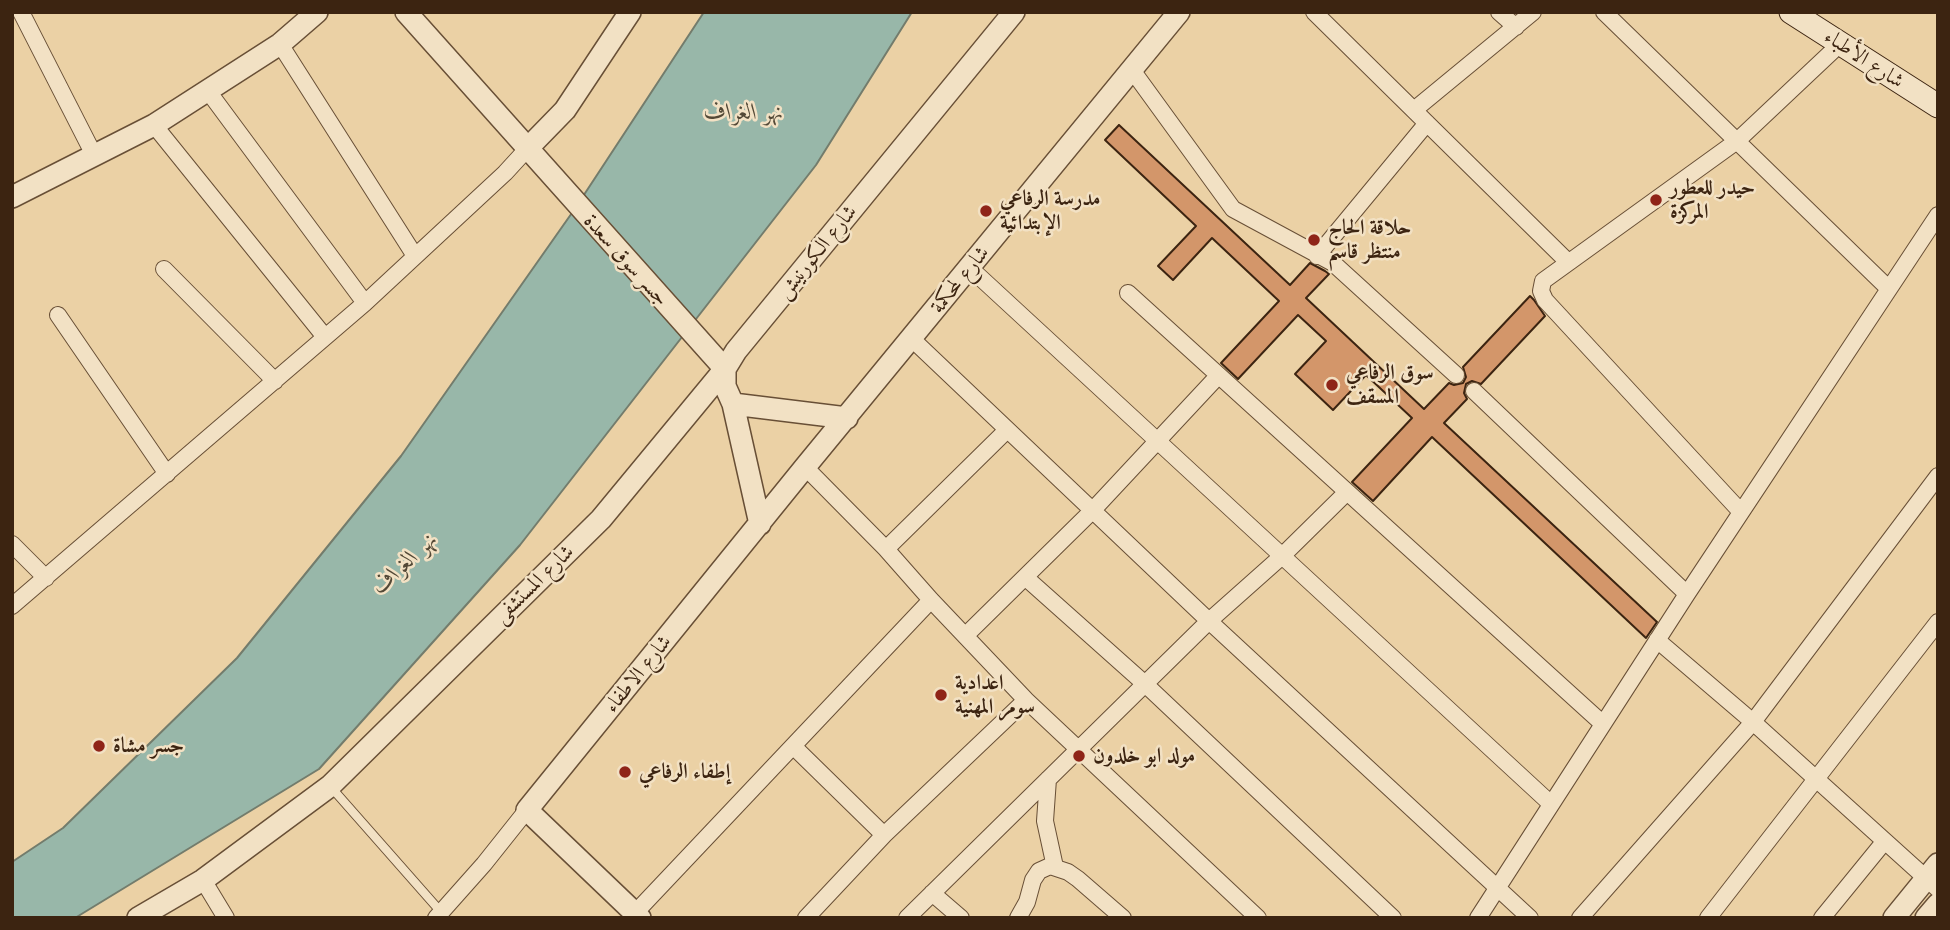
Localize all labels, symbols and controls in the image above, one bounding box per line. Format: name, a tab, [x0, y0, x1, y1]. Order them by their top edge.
street label: شارع الأطباء	[1819, 24, 1909, 94]
water label: نهر الغراف	[704, 98, 784, 126]
place label: حيدر للعطور المركزة	[1670, 175, 1755, 225]
place label: مدرسة الرفاعي الإبتدائية	[1000, 186, 1100, 236]
marker: حيدر للعطور المركزة	[1648, 192, 1664, 208]
street label: شارع الكورنيش	[771, 200, 863, 304]
marker: مدرسة الرفاعي الإبتدائية	[978, 203, 994, 219]
street label: جسر سوق سعدة	[578, 209, 674, 311]
place label: حلاقة الحاج منتظر قاسم	[1328, 215, 1411, 265]
marker: حلاقة الحاج منتظر قاسم	[1306, 232, 1322, 248]
street label: شارع لمحكمة	[925, 241, 995, 319]
place label: سوق الرفاعي المسقف	[1346, 360, 1434, 410]
marker: سوق الرفاعي المسقف	[1324, 377, 1340, 393]
water label: نهر الغراف	[367, 526, 443, 600]
street label: شارع المستشفى	[489, 540, 579, 628]
street label: شارع الاطفاء	[599, 630, 677, 718]
place label: اعدادية سومر المهنية	[955, 670, 1035, 720]
marker: اعدادية سومر المهنية	[933, 687, 949, 703]
place label: جسر مشاة	[113, 733, 184, 759]
marker: جسر مشاة	[91, 738, 107, 754]
place label: مولد ابو خلدون	[1093, 743, 1195, 769]
marker: مولد ابو خلدون	[1071, 748, 1087, 764]
place label: إطفاء الرفاعي	[639, 759, 730, 785]
marker: إطفاء الرفاعي	[617, 764, 633, 780]

